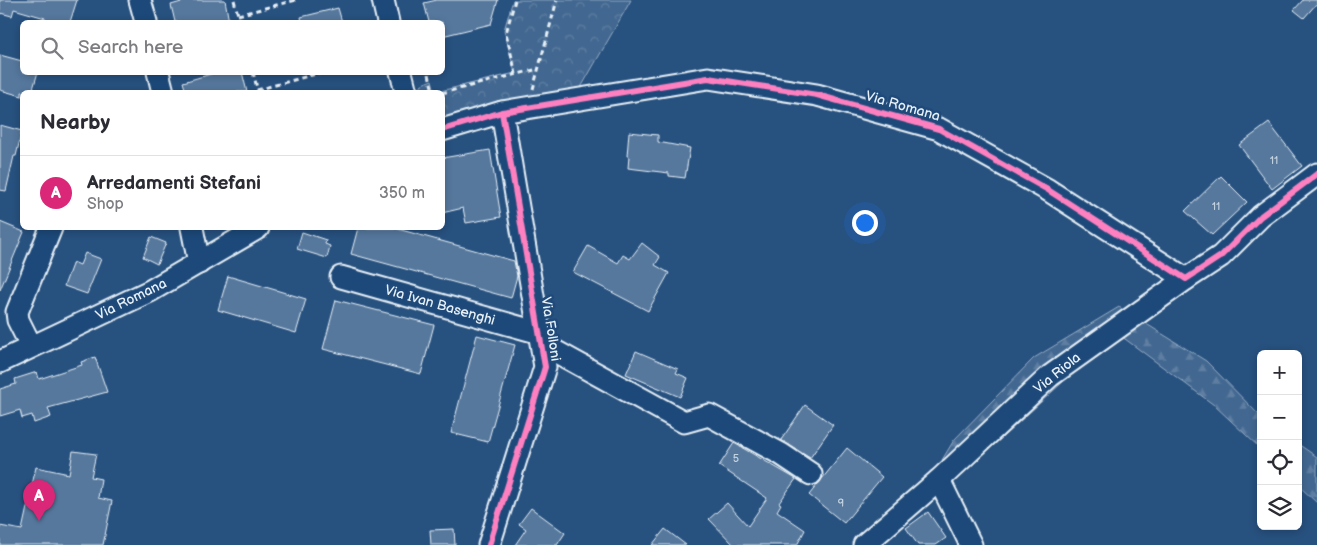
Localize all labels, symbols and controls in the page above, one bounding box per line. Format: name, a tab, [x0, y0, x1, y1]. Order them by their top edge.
search box	[20, 20, 445, 75]
icon: search	[38, 34, 66, 62]
text: Search here	[78, 36, 183, 59]
street label: Via Romana	[864, 87, 942, 125]
text: Nearby	[40, 110, 110, 135]
house number: 11	[1270, 154, 1278, 167]
text: Arredamenti Stefani	[87, 172, 261, 195]
text: A	[51, 184, 61, 203]
text: 350 m	[379, 184, 425, 203]
text: Shop	[87, 195, 124, 214]
house number: 11	[1212, 200, 1220, 213]
your location	[852, 210, 878, 236]
street label: Via Romana	[93, 274, 169, 323]
street label: Via Ivan Basenghi	[383, 281, 497, 329]
street label: Via Folloni	[538, 296, 564, 362]
street label: Via Riola	[1030, 349, 1084, 397]
map controls	[1257, 350, 1302, 530]
button: +	[1257, 350, 1302, 395]
button: −	[1257, 395, 1302, 440]
button: locate	[1257, 440, 1302, 485]
house number: 5	[733, 452, 739, 465]
pin: A	[23, 480, 55, 521]
button: layers	[1257, 485, 1302, 530]
house number: 9	[838, 497, 844, 510]

